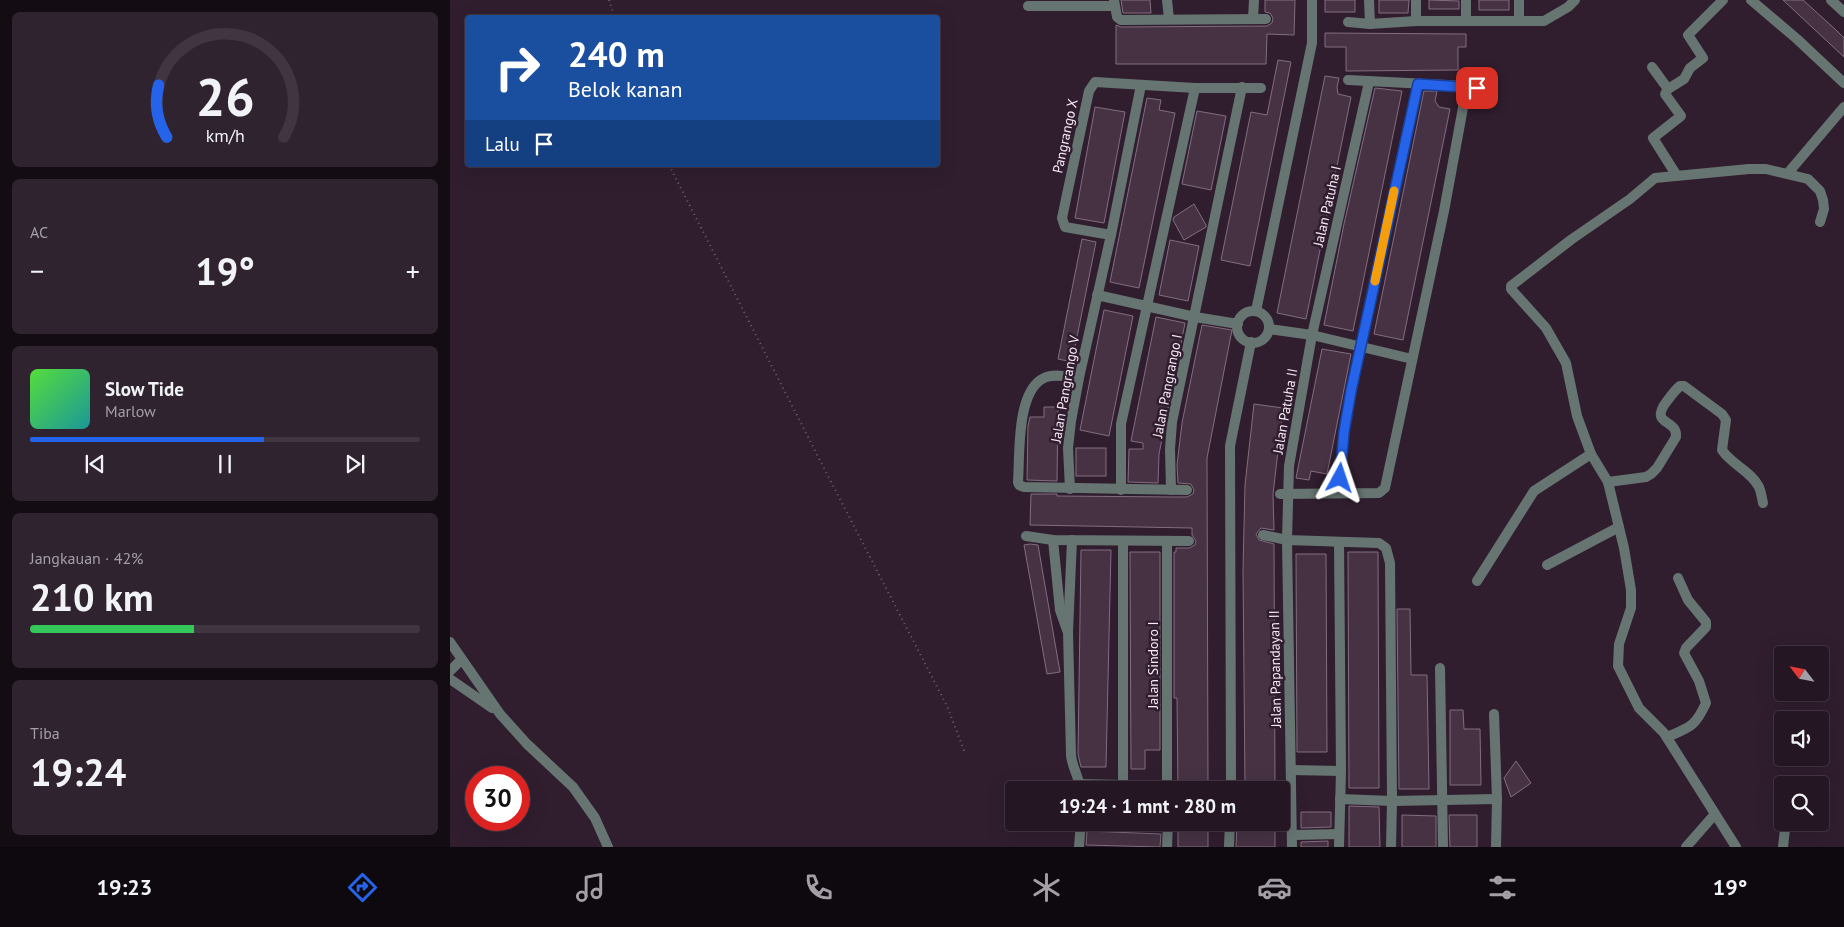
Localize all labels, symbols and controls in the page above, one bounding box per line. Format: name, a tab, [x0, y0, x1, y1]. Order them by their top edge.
text: 240 m	[568, 31, 665, 77]
icon: right	[485, 35, 550, 100]
text: 26	[196, 63, 254, 130]
pin	[1456, 67, 1498, 109]
icon: arrive	[1463, 74, 1491, 102]
text: Belok kanan	[568, 75, 682, 103]
street label: Pangrango X	[1048, 97, 1082, 175]
text: km/h	[205, 124, 245, 147]
icon: arrive	[530, 130, 558, 158]
text: Lalu	[485, 132, 520, 156]
street label: Jalan Patuha I	[1309, 164, 1345, 249]
text: AC	[30, 222, 48, 242]
text: 19°	[195, 246, 255, 295]
text: −	[30, 252, 44, 289]
text: +	[406, 252, 420, 289]
street label: Jalan Pangrango I	[1148, 333, 1186, 440]
street label: Jalan Pangrango V	[1047, 334, 1083, 445]
street label: Jalan Patuha II	[1268, 367, 1301, 456]
text: Slow Tide	[105, 377, 184, 401]
text: Marlow	[105, 401, 156, 421]
icon: previous	[81, 450, 109, 478]
icon: pause	[211, 450, 239, 478]
icon: next	[341, 450, 369, 478]
position arrow	[1313, 451, 1365, 503]
text: Jangkauan · 42%	[30, 548, 143, 568]
text: 210 km	[30, 572, 154, 621]
street label: Jalan Papandayan II	[1265, 610, 1285, 729]
street label: Jalan Sindoro I	[1144, 621, 1162, 710]
north arrow	[1774, 646, 1829, 701]
map controls	[1774, 646, 1829, 831]
button: sound	[1774, 711, 1829, 766]
text: Tiba	[30, 723, 60, 743]
text: 19:24	[30, 747, 126, 796]
speed limit sign: 30	[465, 766, 530, 831]
button: search	[1774, 776, 1829, 831]
text: 19:24 · 1 mnt · 280 m	[1059, 794, 1236, 818]
icon: directions	[345, 870, 380, 905]
icon: music	[573, 870, 608, 905]
icon: phone	[801, 870, 836, 905]
icon: climate	[1029, 870, 1064, 905]
icon: car	[1257, 870, 1292, 905]
icon: filters	[1485, 870, 1520, 905]
text: 19:23	[96, 873, 152, 901]
text: 19°	[1713, 873, 1747, 901]

